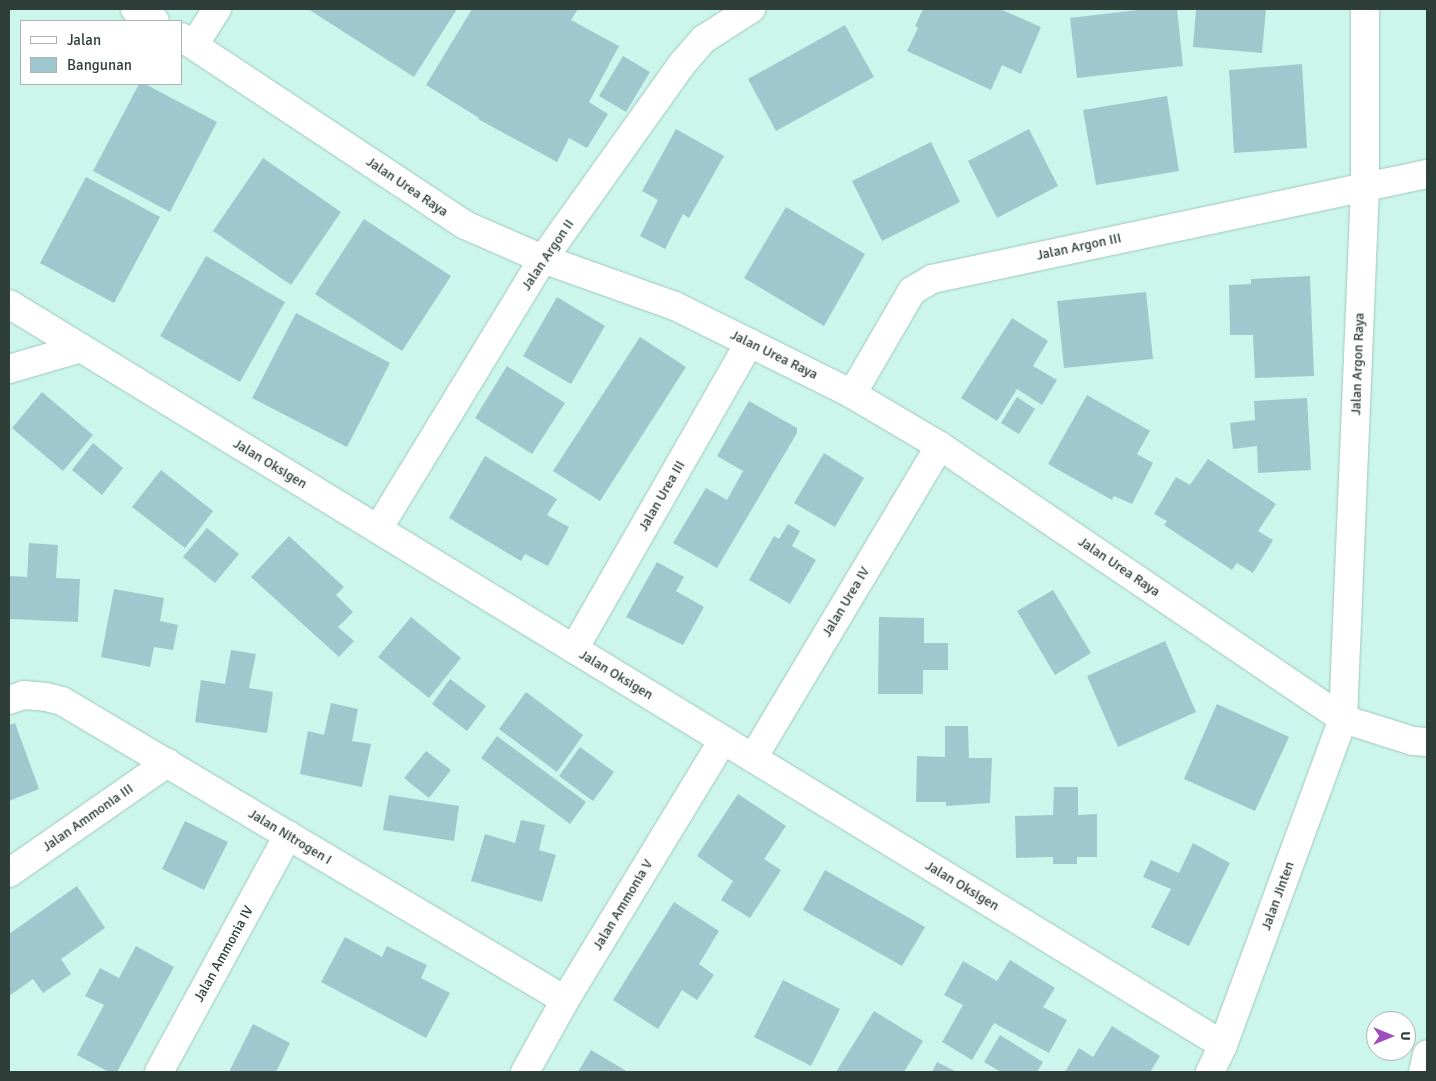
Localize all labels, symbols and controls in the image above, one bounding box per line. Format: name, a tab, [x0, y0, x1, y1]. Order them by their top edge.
legend	[20, 20, 182, 85]
text: Jalan	[67, 31, 101, 49]
text: Bangunan	[67, 56, 132, 74]
street label: Jalan Urea Raya	[363, 153, 451, 221]
street label: Jalan Argon II	[518, 216, 578, 294]
street label: Jalan Argon III	[1035, 230, 1123, 264]
street label: Jalan Argon Raya	[1348, 312, 1368, 416]
street label: Jalan Urea Raya	[728, 327, 820, 383]
street label: Jalan Oksigen	[230, 435, 310, 493]
street label: Jalan Urea III	[635, 458, 689, 534]
street label: Jalan Urea Raya	[1075, 533, 1163, 601]
street label: Jalan Urea IV	[819, 564, 873, 640]
street label: Jalan Oksigen	[576, 646, 656, 704]
street label: Jalan Ammonia III	[39, 780, 137, 856]
street label: Jalan Nitrogen I	[245, 805, 335, 869]
street label: Jalan Ammonia V	[589, 857, 657, 953]
street label: Jalan Oksigen	[922, 857, 1002, 915]
street label: Jalan Jinten	[1258, 859, 1298, 933]
street label: Jalan Ammonia IV	[191, 903, 257, 1005]
north arrow	[1366, 1011, 1416, 1061]
text: U	[1397, 1031, 1414, 1041]

